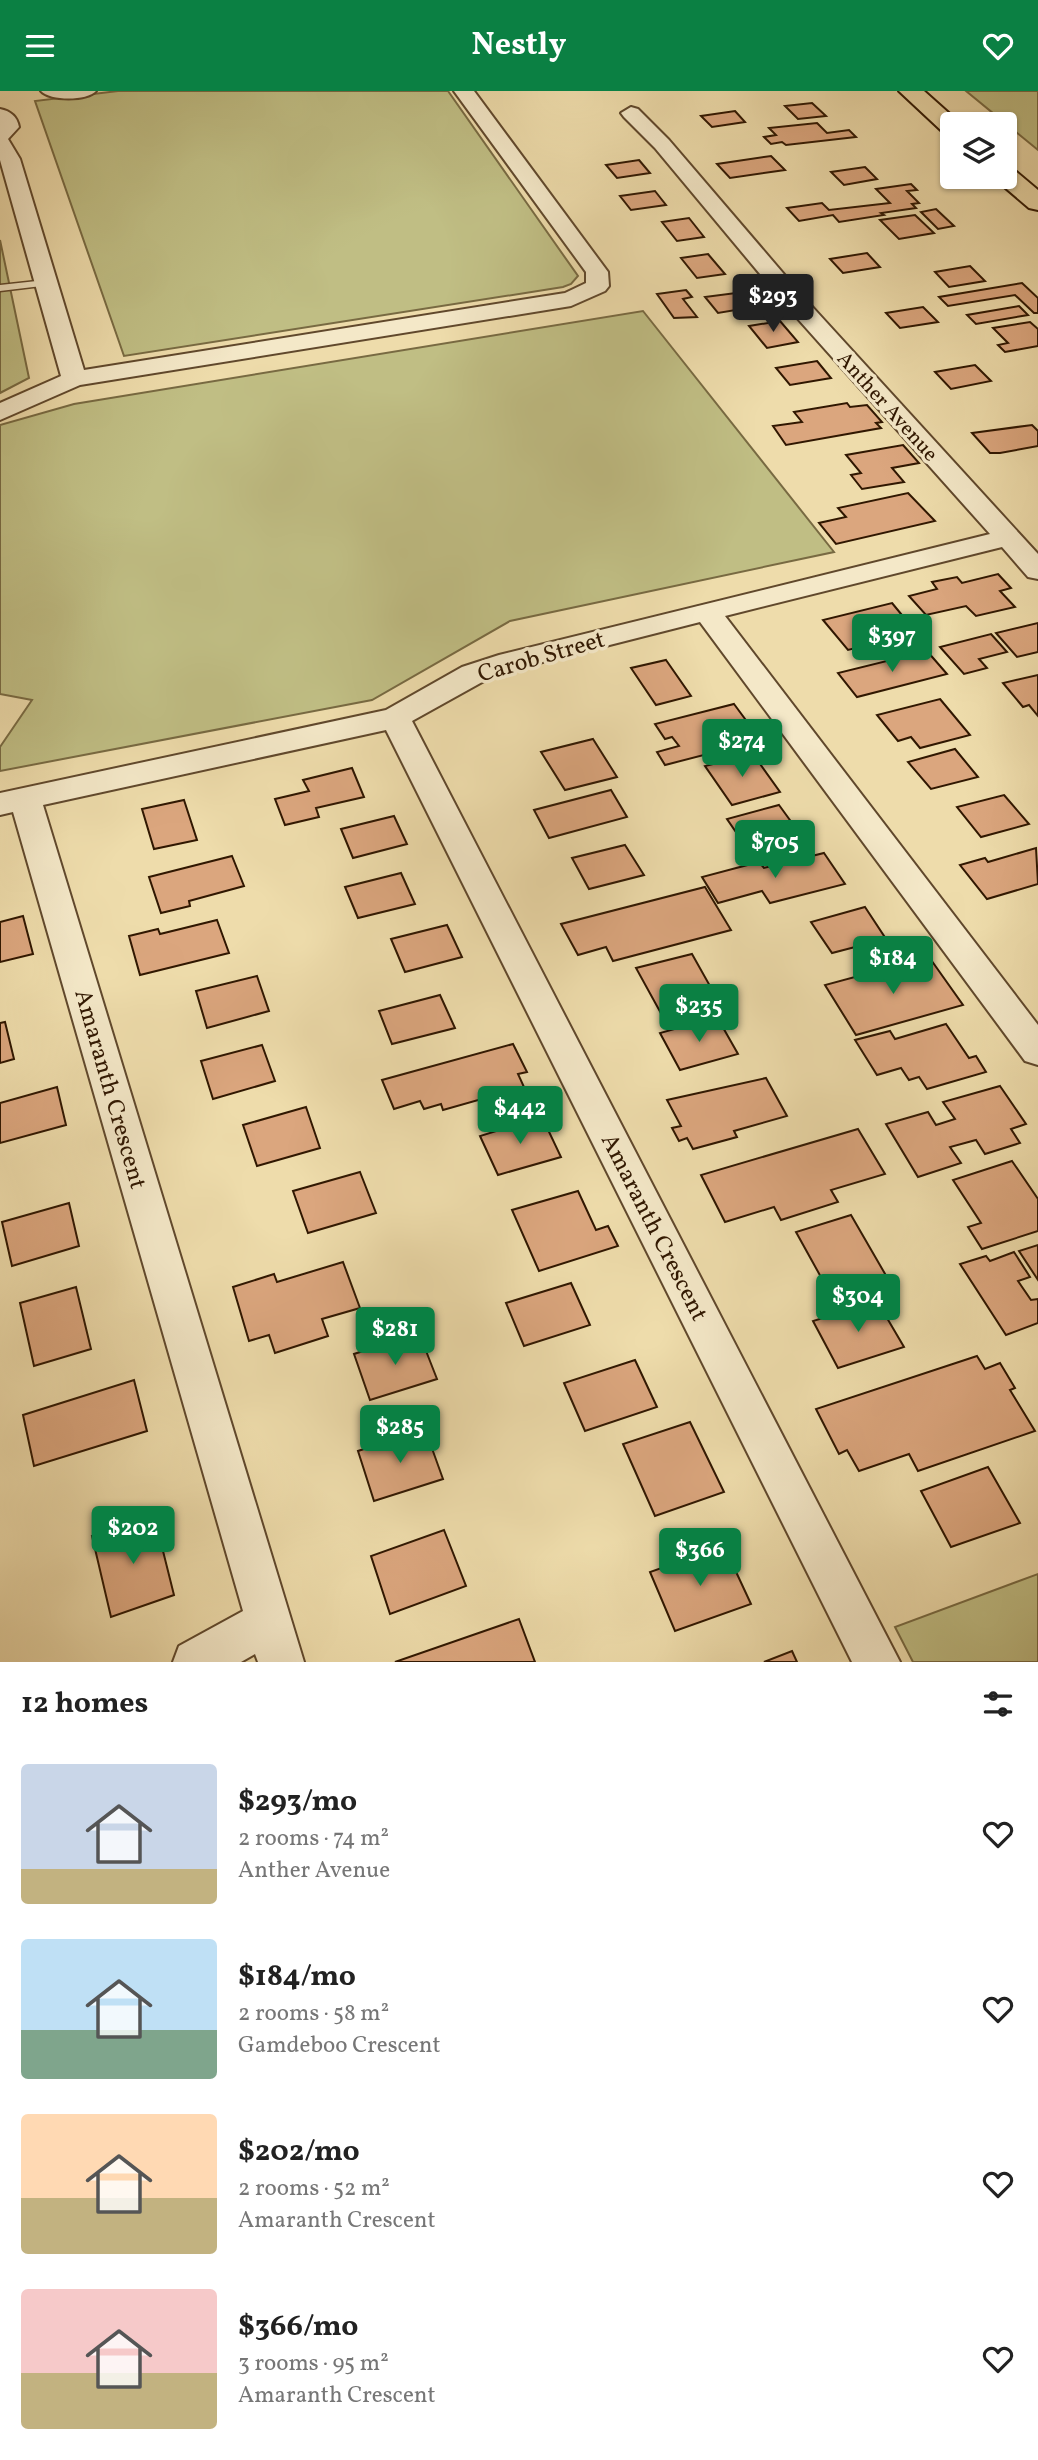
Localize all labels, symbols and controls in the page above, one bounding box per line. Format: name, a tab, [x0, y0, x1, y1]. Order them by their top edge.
text: Nestly	[472, 24, 566, 68]
icon: menu	[21, 27, 59, 65]
icon: heart	[979, 27, 1017, 65]
map controls	[940, 112, 1017, 189]
button: layers	[940, 112, 1017, 189]
pin: $293	[732, 275, 814, 334]
text: $293	[749, 281, 797, 313]
street label: Anther Avenue	[830, 346, 944, 468]
pin: $397	[851, 615, 933, 674]
text: $397	[868, 621, 916, 653]
street label: Carob Street	[474, 624, 609, 692]
pin: $274	[701, 719, 783, 779]
text: $274	[718, 726, 766, 758]
pin: $705	[734, 821, 816, 880]
text: $705	[751, 827, 799, 859]
pin: $184	[852, 937, 934, 996]
text: $184	[869, 943, 917, 975]
pin: $235	[658, 985, 740, 1044]
street label: Amaranth Crescent	[64, 986, 154, 1193]
text: $235	[675, 991, 723, 1023]
pin: $442	[479, 1087, 561, 1146]
text: $442	[494, 1093, 546, 1125]
street label: Amaranth Crescent	[591, 1128, 715, 1327]
pin: $304	[817, 1275, 899, 1334]
text: $304	[832, 1281, 884, 1313]
pin: $281	[354, 1307, 436, 1367]
text: $281	[372, 1314, 418, 1346]
pin: $285	[359, 1405, 441, 1465]
text: $285	[376, 1412, 424, 1444]
pin: $202	[92, 1507, 174, 1566]
text: $202	[108, 1513, 158, 1545]
pin: $366	[659, 1529, 741, 1588]
text: $366	[675, 1535, 725, 1567]
text: 12 homes	[21, 1683, 148, 1725]
icon: filters	[979, 1685, 1017, 1723]
text: $293/mo	[238, 1781, 357, 1823]
icon: home	[77, 1792, 161, 1876]
icon: heart	[979, 1815, 1017, 1853]
text: 2 rooms · 74 m²	[238, 1823, 389, 1855]
text: Anther Avenue	[238, 1855, 390, 1887]
text: $184/mo	[238, 1956, 356, 1998]
icon: home	[77, 1967, 161, 2051]
icon: heart	[979, 1990, 1017, 2028]
text: 2 rooms · 58 m²	[238, 1998, 389, 2030]
text: Gamdeboo Crescent	[238, 2030, 441, 2062]
text: $202/mo	[238, 2131, 360, 2173]
icon: home	[77, 2142, 161, 2226]
icon: heart	[979, 2165, 1017, 2203]
text: 2 rooms · 52 m²	[238, 2173, 390, 2205]
text: Amaranth Crescent	[238, 2205, 436, 2237]
text: $366/mo	[238, 2306, 358, 2348]
icon: home	[77, 2317, 161, 2401]
icon: heart	[979, 2340, 1017, 2378]
text: 3 rooms · 95 m²	[238, 2348, 389, 2380]
text: Amaranth Crescent	[238, 2380, 436, 2412]

